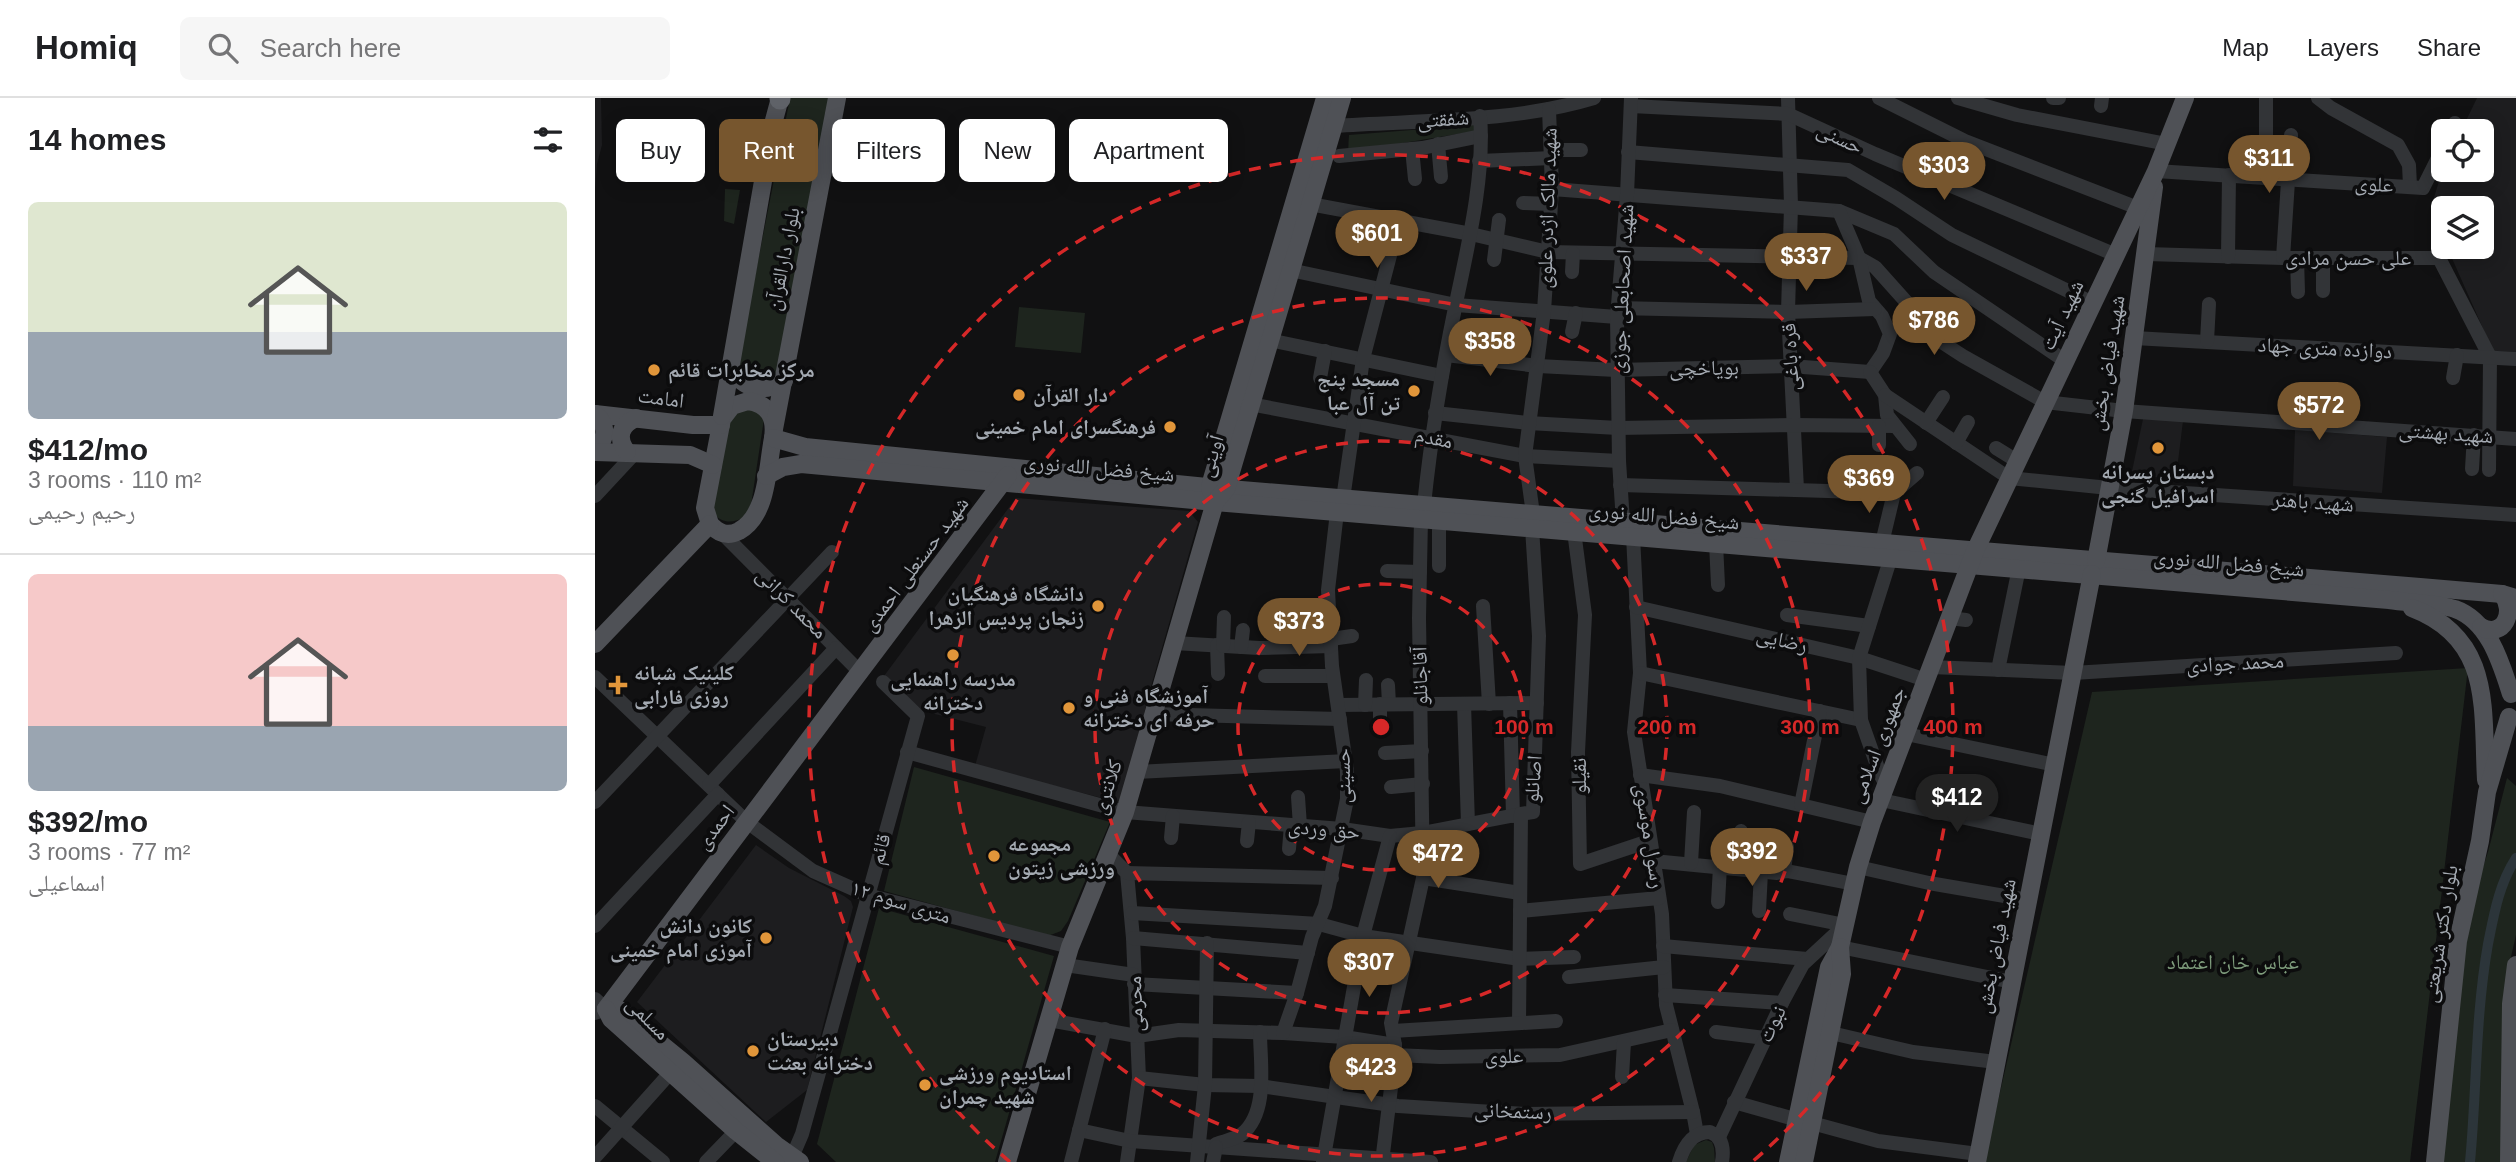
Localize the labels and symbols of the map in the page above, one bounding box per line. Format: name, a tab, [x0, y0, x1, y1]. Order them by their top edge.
street label: شفقتی	[1416, 105, 1470, 134]
street label: حسنی	[1813, 117, 1867, 160]
street label: شهید مالک اژدر علوی	[1532, 127, 1562, 289]
pin: $311	[2228, 136, 2310, 195]
pin: $303	[1903, 142, 1985, 202]
street label: علوی	[2354, 171, 2394, 197]
street label: شهید اصحابعلی جوزی	[1606, 203, 1639, 375]
street label: بلوار دارالقرآن	[761, 205, 805, 313]
pin: $601	[1336, 211, 1418, 270]
pin: $337	[1765, 234, 1847, 293]
street label: علی حسن مرادی	[2285, 246, 2411, 271]
street label: شهید آیت	[2035, 276, 2089, 354]
street label: شهید فیاض بخش	[2084, 294, 2131, 433]
pin: $786	[1893, 298, 1975, 357]
pin: $358	[1449, 318, 1531, 378]
street label: قره باغی	[1776, 322, 1805, 391]
street label: دوازده متری جهاد	[2257, 332, 2393, 364]
street label: بویاخچی	[1669, 355, 1739, 382]
place label: مرکز مخابرات قائم	[668, 358, 815, 384]
marker: مرکز مخابرات قائم	[646, 362, 662, 378]
place label: مسجد پنج تن آل عبا	[1317, 367, 1400, 416]
pin: $572	[2278, 382, 2360, 442]
street label: امامت	[637, 383, 686, 412]
place label: دار القرآن	[1033, 383, 1108, 407]
marker: مسجد پنج تن آل عبا	[1406, 383, 1422, 399]
marker: دار القرآن	[1011, 387, 1027, 403]
place label: فرهنگسرای امام خمینی	[975, 415, 1156, 441]
street label: شهید بهشتی	[2398, 418, 2494, 449]
marker: فرهنگسرای امام خمینی	[1162, 419, 1178, 435]
street label: مقدم	[1413, 423, 1455, 455]
street label: آوینی	[1193, 431, 1230, 480]
marker: دبستان پسرانه اسرافیل گنجی	[2150, 440, 2166, 456]
street label: شیخ فضل الله نوری	[1023, 449, 1175, 488]
pin: $369	[1828, 456, 1910, 515]
place label: دبستان پسرانه اسرافیل گنجی	[2101, 460, 2215, 509]
street label: شهید باهنر	[2270, 487, 2355, 517]
street label: شهید حسنعلی احمدی	[856, 492, 974, 637]
street label: شیخ فضل الله نوری	[1588, 497, 1740, 536]
street label: شیخ فضل الله نوری	[2153, 544, 2305, 583]
street label: محمد کرانی	[751, 563, 832, 644]
place label: دانشگاه فرهنگیان زنجان پردیس الزهرا	[929, 582, 1084, 631]
marker: دانشگاه فرهنگیان زنجان پردیس الزهرا	[1090, 598, 1106, 614]
pin: $373	[1258, 598, 1340, 658]
street label: رضایی	[1754, 623, 1810, 658]
street label: آقاجانلو	[1407, 646, 1432, 705]
marker: مدرسه راهنمایی دخترانه	[945, 647, 961, 663]
street label: محمد جوادی	[2185, 648, 2285, 678]
place label: کلینیک شبانه روزی فارابی	[634, 661, 734, 710]
place label: مدرسه راهنمایی دخترانه	[890, 667, 1016, 715]
marker: کلینیک شبانه روزی فارابی	[608, 675, 628, 695]
place label: آموزشگاه فنی و حرفه ای دخترانه	[1083, 684, 1215, 732]
street label: جمهوری اسلامی	[1844, 684, 1911, 807]
marker: آموزشگاه فنی و حرفه ای دخترانه	[1061, 700, 1077, 716]
centre of rings	[1369, 715, 1393, 739]
text: 100 m	[1494, 715, 1554, 738]
text: 200 m	[1637, 715, 1697, 738]
text: 300 m	[1780, 715, 1840, 738]
text: 400 m	[1923, 715, 1983, 738]
street label: حسینی	[1331, 748, 1356, 804]
street label: اصانلو	[1519, 754, 1546, 803]
street label: کلانتری	[1087, 756, 1127, 817]
street label: نقیلو	[1567, 758, 1590, 794]
pin: $412	[1916, 774, 1998, 834]
street label: رسول موسوی	[1630, 782, 1670, 890]
street label: احمدی	[690, 800, 740, 854]
street label: حق وردی	[1287, 814, 1361, 845]
pin: $392	[1711, 828, 1793, 888]
pin: $472	[1397, 830, 1479, 890]
street label: قائم	[864, 831, 898, 868]
place label: مجموعه ورزشی زیتون	[1008, 832, 1115, 881]
marker: مجموعه ورزشی زیتون	[986, 848, 1002, 864]
street label: بلوار دکتر شریعتی	[2417, 863, 2464, 1005]
street label: ۱۲ متری سوم	[848, 875, 954, 930]
street label: شهید فیاض بخش	[1971, 877, 2022, 1016]
place label: کانون دانش آموزی امام خمینی	[610, 914, 752, 964]
marker: کانون دانش آموزی امام خمینی	[758, 930, 774, 946]
pin: $307	[1328, 940, 1410, 999]
park label: عباس خان اعتماد	[2167, 950, 2299, 975]
street label: محرمی	[1122, 976, 1149, 1032]
street label: مسلمی	[621, 991, 675, 1045]
street label: نبوت	[1753, 1002, 1791, 1046]
place label: دبیرستان دخترانه بعثت	[767, 1027, 873, 1075]
marker: دبیرستان دخترانه بعثت	[745, 1043, 761, 1059]
pin: $423	[1330, 1044, 1412, 1104]
street label: علوی	[1485, 1044, 1524, 1068]
place label: استادیوم ورزشی شهید چمران	[939, 1061, 1072, 1109]
marker: استادیوم ورزشی شهید چمران	[917, 1077, 933, 1093]
street label: رستمخانی	[1474, 1098, 1552, 1125]

